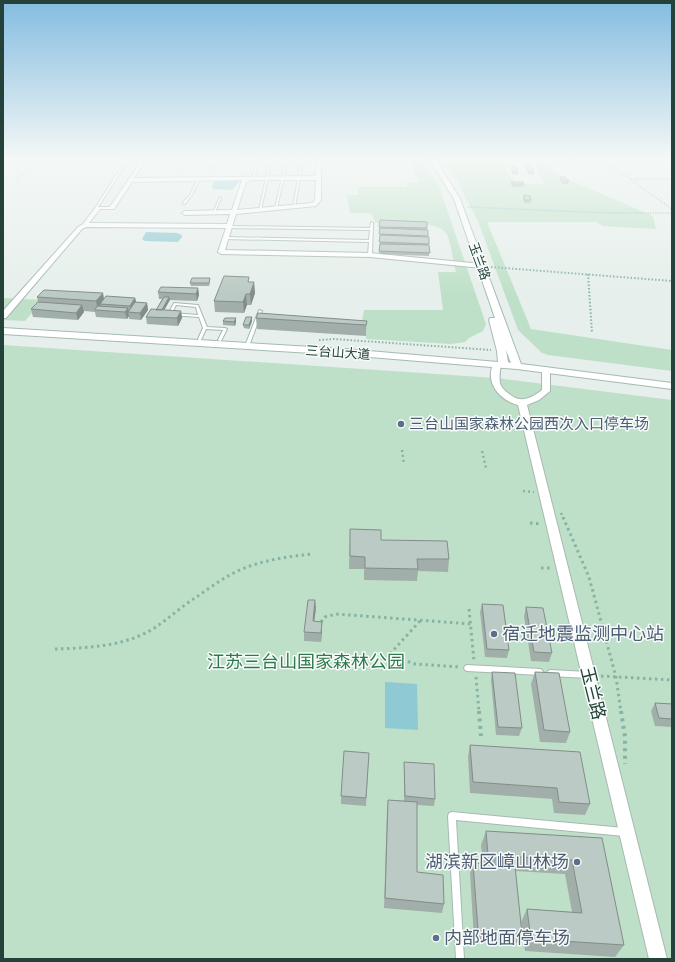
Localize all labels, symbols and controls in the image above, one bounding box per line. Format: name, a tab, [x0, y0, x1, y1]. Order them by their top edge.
street label: 玉兰路	[464, 240, 495, 283]
street label: 三台山大道	[305, 341, 371, 364]
place label: 三台山国家森林公园西次入口停车场	[409, 413, 649, 435]
marker: 三台山国家森林公园西次入口停车场	[396, 419, 406, 429]
place label: 宿迁地震监测中心站	[502, 621, 664, 647]
marker: 宿迁地震监测中心站	[489, 629, 499, 639]
park label: 江苏三台山国家森林公园	[207, 649, 405, 675]
street label: 玉兰路	[574, 664, 612, 722]
place label: 湖滨新区嶂山林场	[425, 849, 569, 875]
marker: 湖滨新区嶂山林场	[572, 857, 582, 867]
place label: 内部地面停车场	[444, 925, 570, 951]
marker: 内部地面停车场	[431, 933, 441, 943]

